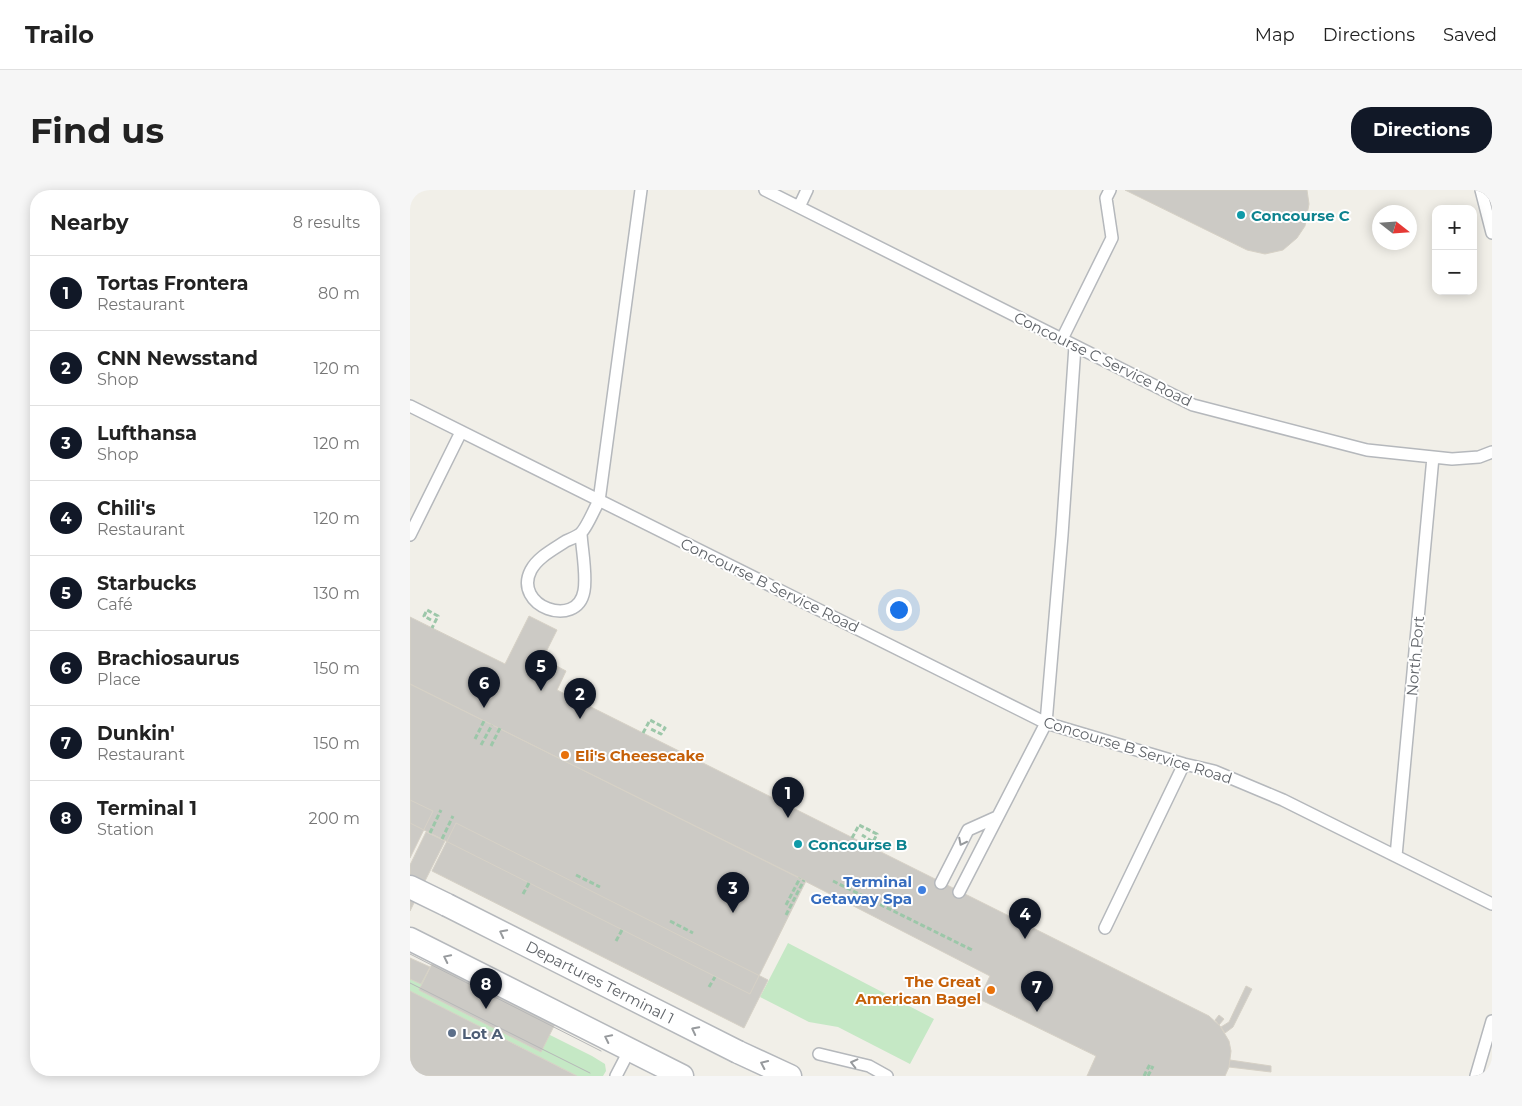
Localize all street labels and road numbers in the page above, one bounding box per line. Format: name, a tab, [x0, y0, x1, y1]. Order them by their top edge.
street label: Concourse C Service Road	[1011, 308, 1195, 410]
street label: Concourse B Service Road	[678, 533, 862, 637]
street label: North Port	[1402, 615, 1428, 697]
street label: Concourse B Service Road	[1041, 712, 1235, 788]
street label: Departures Terminal 1	[523, 936, 677, 1028]

